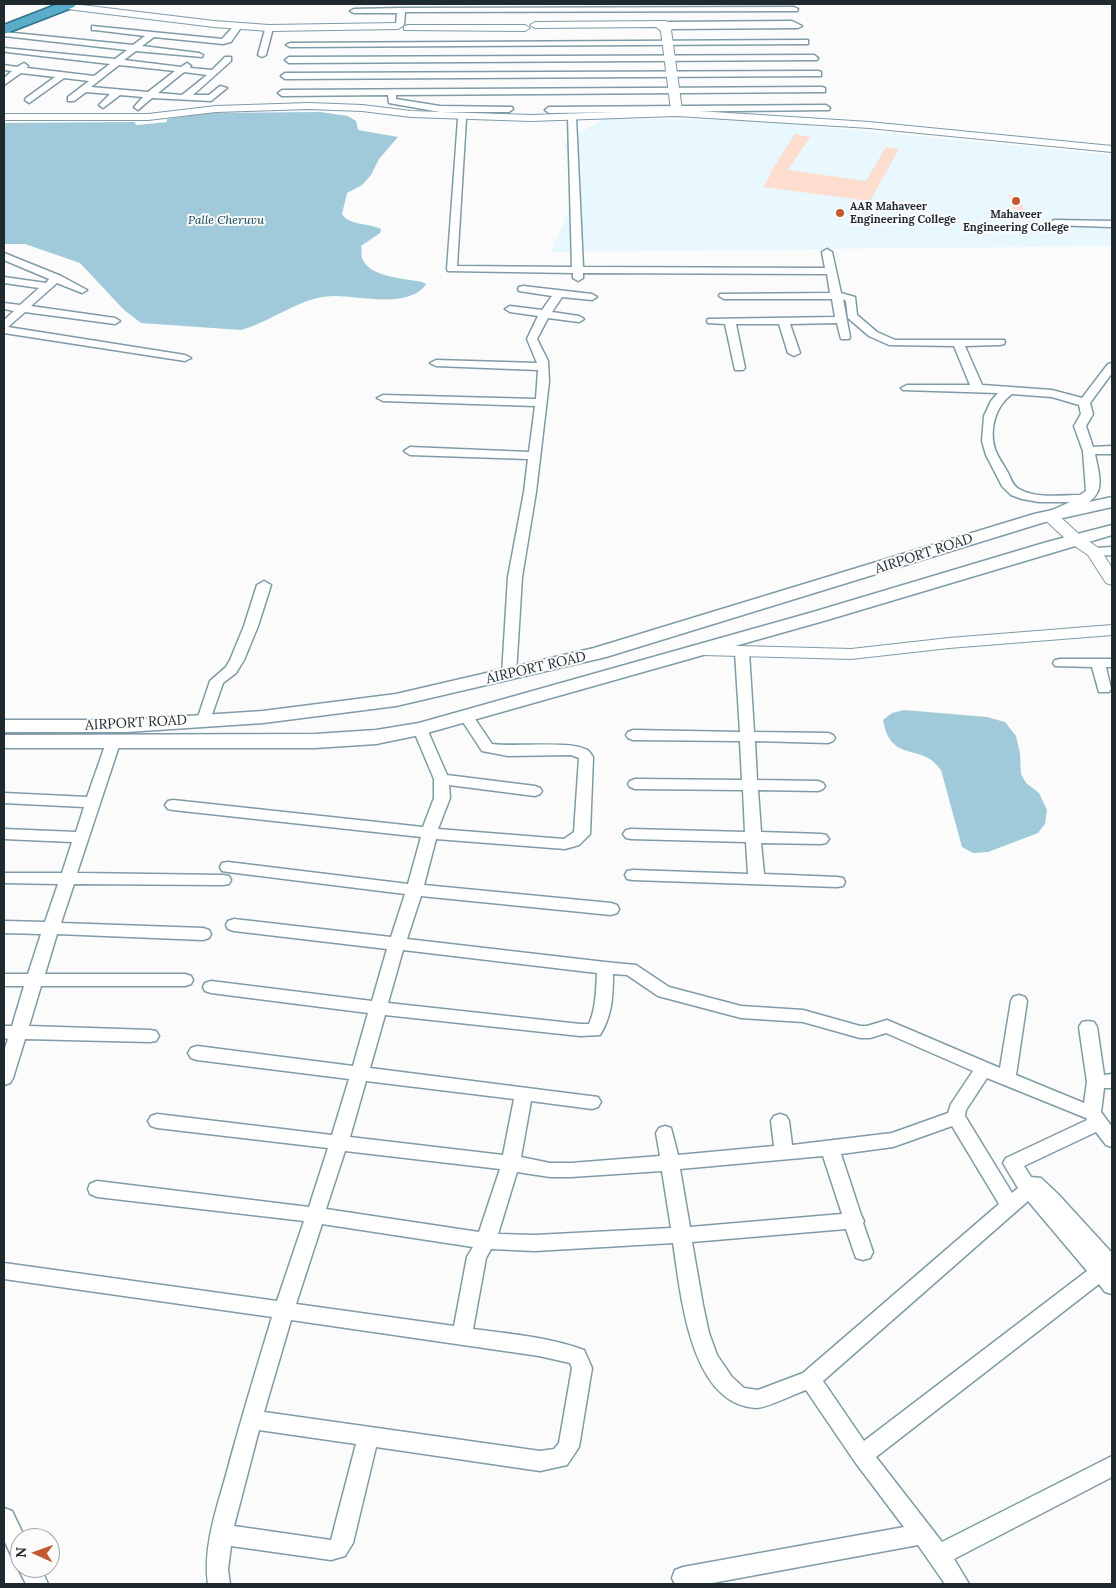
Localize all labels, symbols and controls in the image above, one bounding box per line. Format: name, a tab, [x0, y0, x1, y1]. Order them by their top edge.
marker: Mahaveer Engineering College	[1010, 195, 1022, 207]
place label: AAR Mahaveer Engineering College	[850, 200, 956, 226]
marker: AAR Mahaveer Engineering College	[834, 207, 846, 219]
place label: Mahaveer Engineering College	[963, 208, 1069, 234]
water label: Palle Cheruvu	[188, 214, 264, 228]
street label: AIRPORT ROAD	[873, 530, 975, 578]
street label: AIRPORT ROAD	[484, 648, 588, 688]
street label: AIRPORT ROAD	[85, 712, 187, 734]
north arrow	[10, 1528, 60, 1578]
text: N	[12, 1547, 30, 1558]

